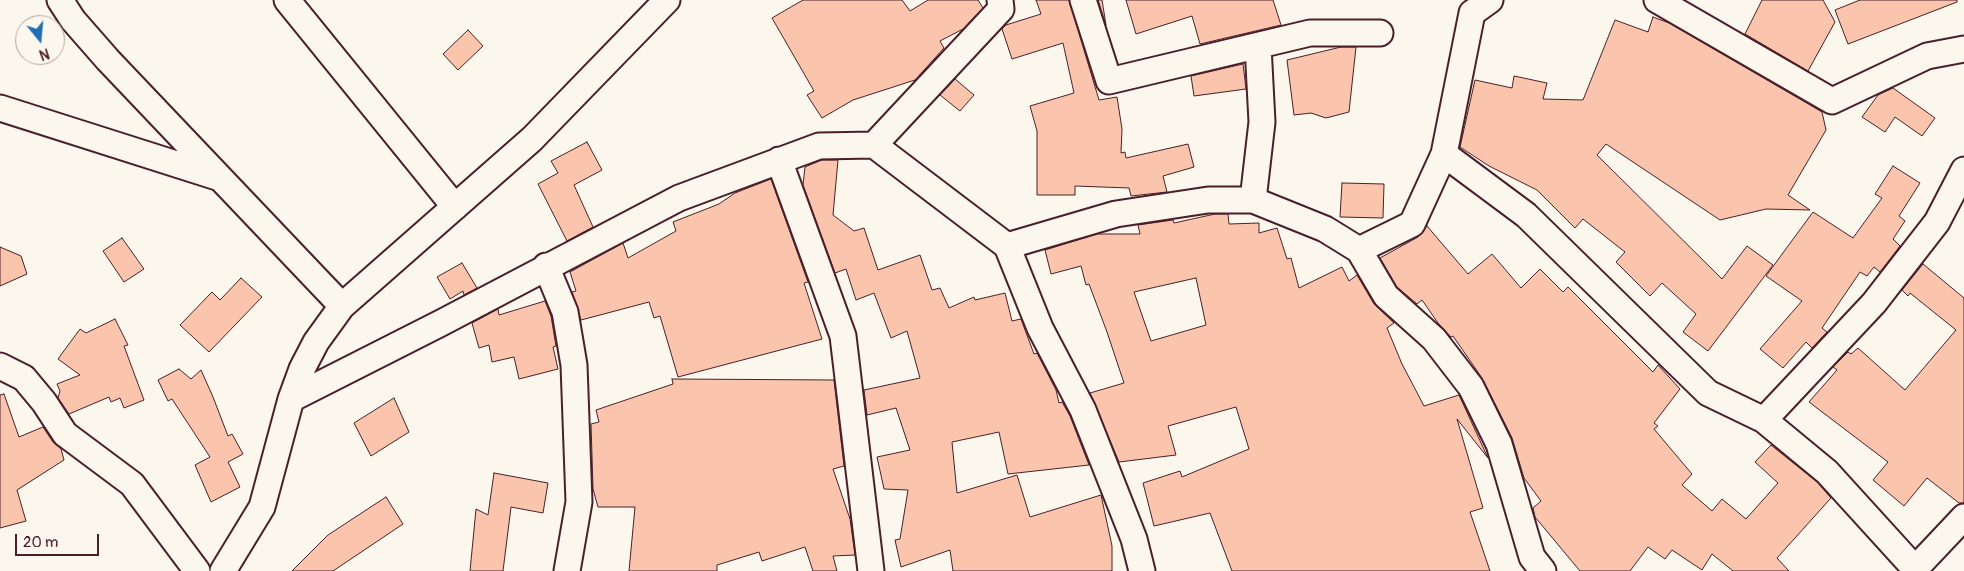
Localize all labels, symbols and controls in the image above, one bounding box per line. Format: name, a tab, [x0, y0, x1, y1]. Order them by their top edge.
north arrow	[15, 15, 65, 65]
text: N	[37, 44, 51, 63]
scale bar	[18, 524, 101, 556]
text: 20 m	[23, 533, 58, 552]

